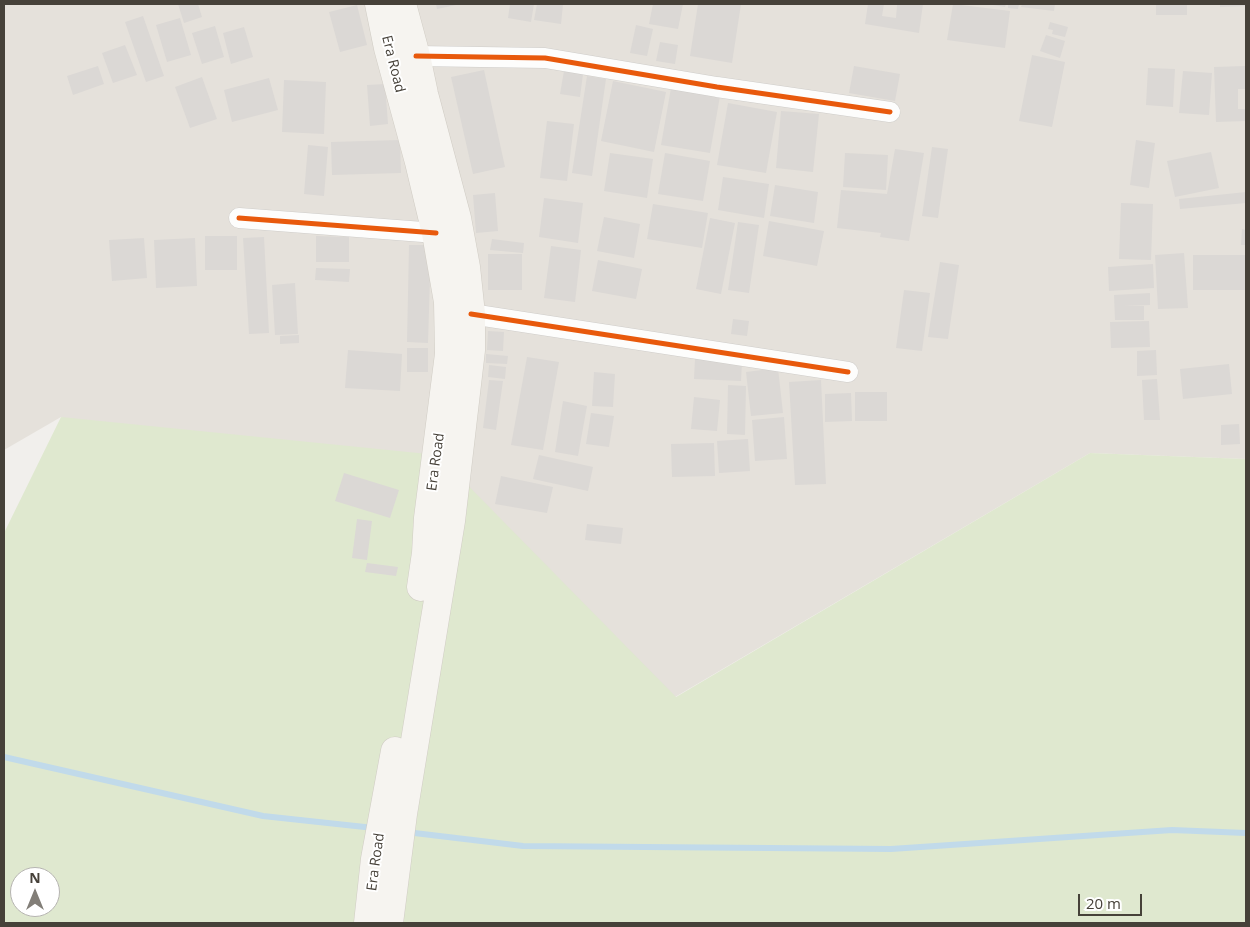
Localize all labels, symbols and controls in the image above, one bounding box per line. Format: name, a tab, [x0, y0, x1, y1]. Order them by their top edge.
street label: Era Road	[378, 34, 408, 94]
street label: Era Road	[424, 432, 448, 492]
street label: Era Road	[364, 832, 388, 892]
north arrow	[10, 867, 60, 917]
text: N	[29, 868, 41, 887]
scale bar	[1080, 884, 1144, 916]
text: 20 m	[1086, 893, 1121, 913]

